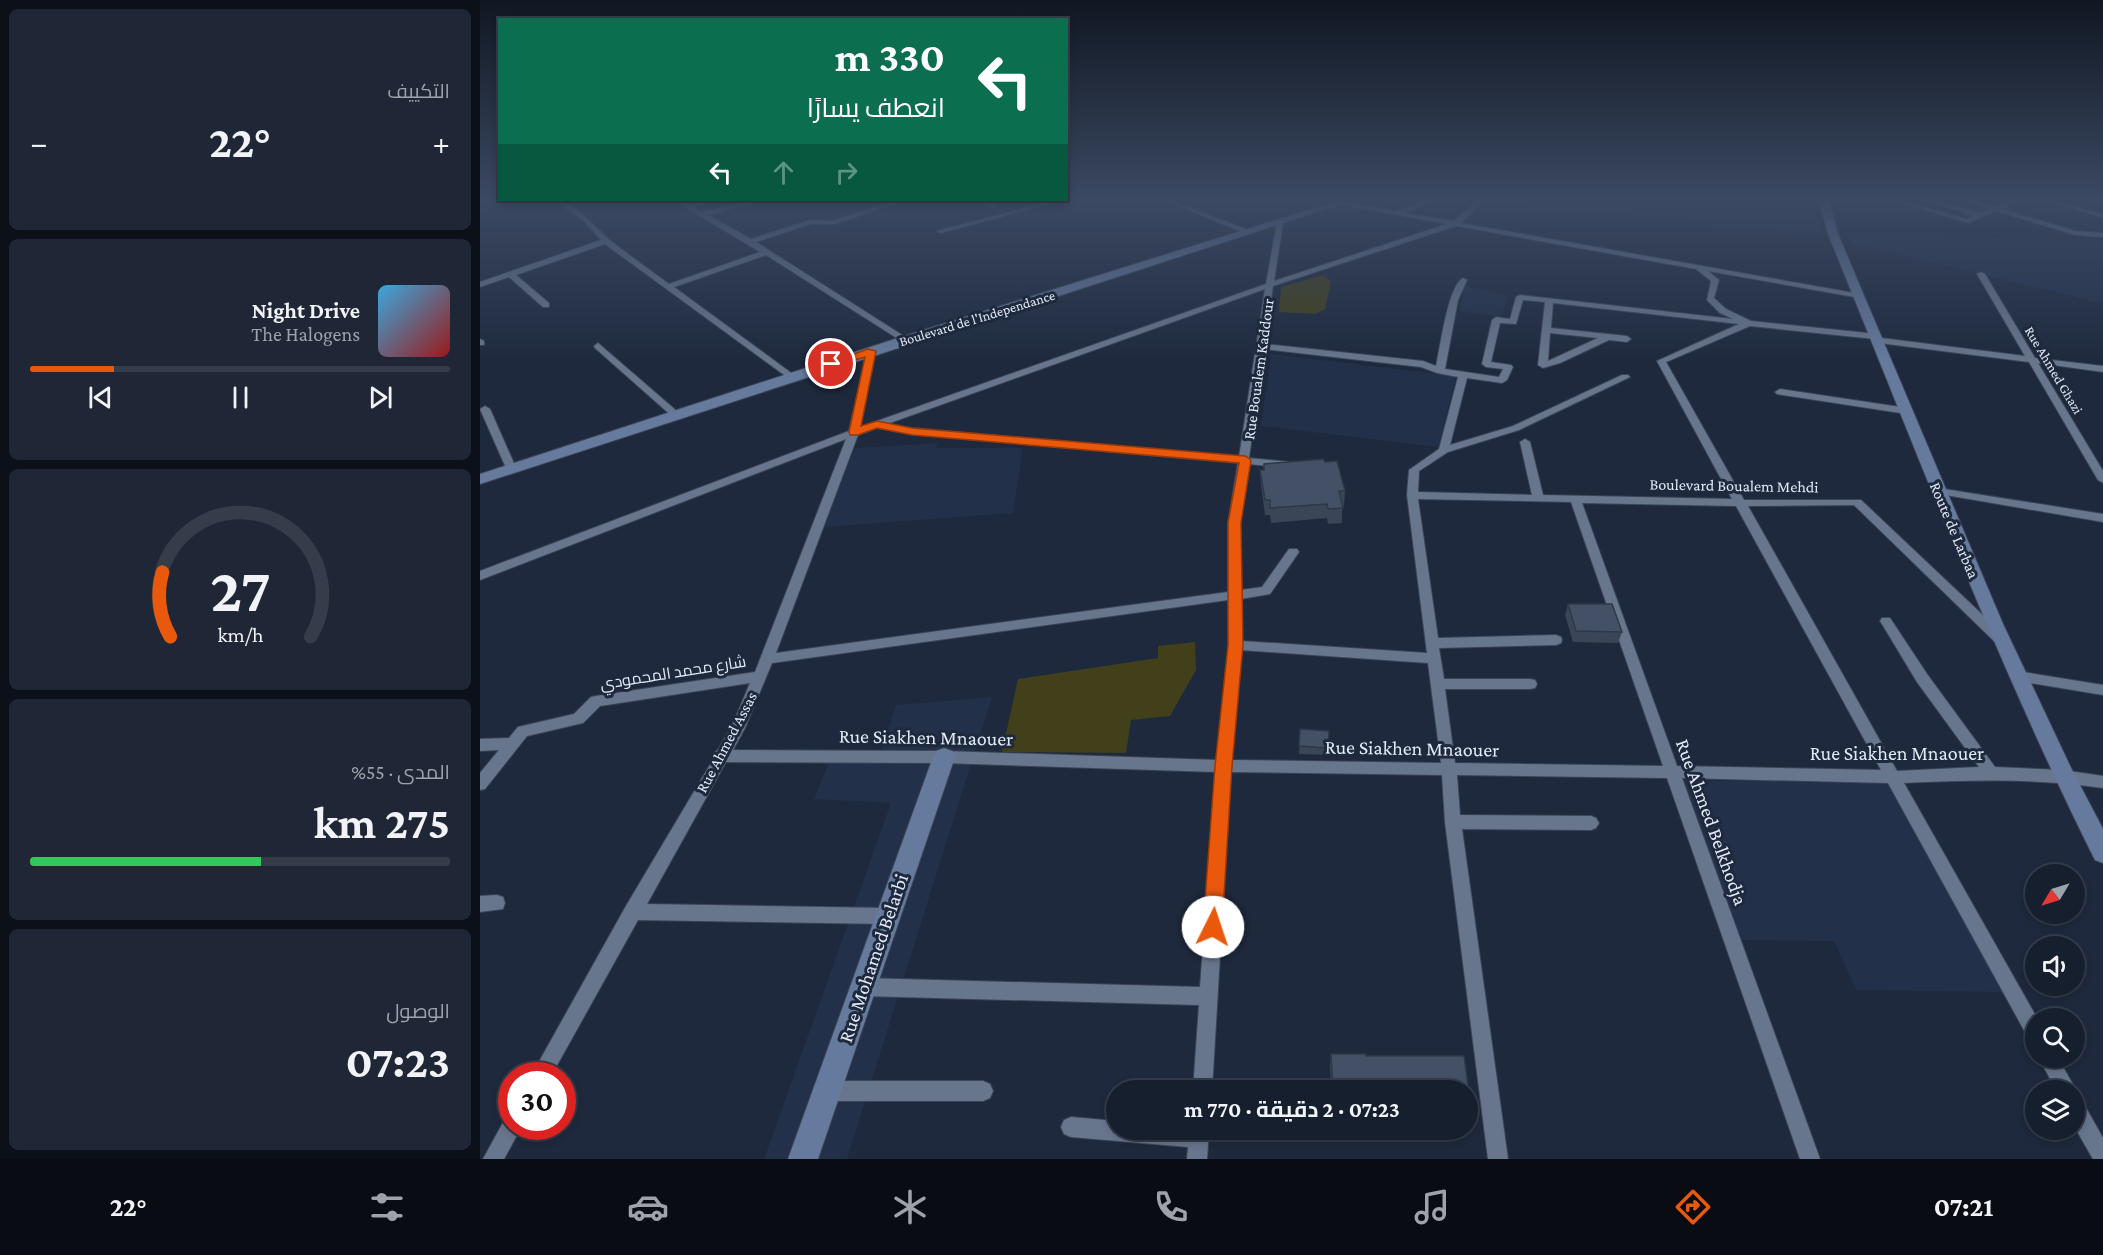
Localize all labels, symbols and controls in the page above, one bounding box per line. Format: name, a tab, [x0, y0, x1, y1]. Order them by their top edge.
text: 330 m	[835, 33, 945, 80]
icon: left	[966, 42, 1044, 120]
text: التكييف	[387, 80, 450, 102]
text: انعطف يسارًا	[807, 93, 945, 123]
text: 22°	[209, 117, 271, 167]
text: −	[30, 124, 47, 161]
text: +	[433, 124, 450, 161]
icon: left	[704, 156, 737, 189]
icon: ahead	[767, 156, 800, 189]
icon: right	[830, 156, 863, 189]
street label: Boulevard de l'Independance	[897, 287, 1057, 349]
street label: Rue Boualem Kaddour	[1240, 297, 1277, 441]
text: Night Drive	[252, 298, 360, 323]
text: The Halogens	[251, 323, 360, 345]
street label: Rue Ahmed Ghazi	[2022, 323, 2087, 417]
pin	[805, 338, 856, 389]
icon: arrive	[814, 347, 847, 380]
icon: previous	[84, 381, 117, 414]
icon: pause	[224, 381, 257, 414]
icon: next	[364, 381, 397, 414]
street label: Boulevard Boualem Mehdi	[1649, 476, 1819, 495]
street label: Route de Larbaa	[1927, 480, 1983, 581]
text: 27	[210, 555, 270, 624]
text: km/h	[217, 623, 264, 647]
street label: شارع محمد المحمودي	[599, 653, 748, 697]
street label: Rue Ahmed Assas	[693, 689, 760, 795]
street label: Rue Siakhen Mnaouer	[839, 724, 1013, 750]
street label: Rue Siakhen Mnaouer	[1325, 735, 1499, 761]
street label: Rue Ahmed Belkhodja	[1671, 736, 1752, 908]
street label: Rue Siakhen Mnaouer	[1810, 742, 1984, 764]
text: المدى · 55%	[351, 761, 450, 783]
text: 275 km	[314, 798, 450, 848]
north arrow	[2025, 864, 2085, 924]
map controls	[2025, 864, 2085, 1140]
street label: Rue Mohamed Belarbi	[834, 871, 912, 1045]
position arrow	[1181, 895, 1245, 959]
button: sound	[2025, 936, 2085, 996]
text: الوصول	[386, 1000, 450, 1022]
button: search	[2025, 1008, 2085, 1068]
text: 07:23	[345, 1037, 450, 1087]
speed limit sign: 30	[498, 1062, 576, 1140]
button: layers	[2025, 1080, 2085, 1140]
text: 07:23 · 2 دقيقة · 770 m	[1184, 1097, 1400, 1122]
icon: filters	[366, 1186, 408, 1228]
icon: car	[627, 1186, 669, 1228]
icon: climate	[889, 1186, 931, 1228]
icon: phone	[1150, 1186, 1192, 1228]
icon: music	[1411, 1186, 1453, 1228]
icon: directions	[1672, 1186, 1714, 1228]
text: 22°	[110, 1192, 147, 1222]
text: 07:21	[1934, 1192, 1993, 1222]

